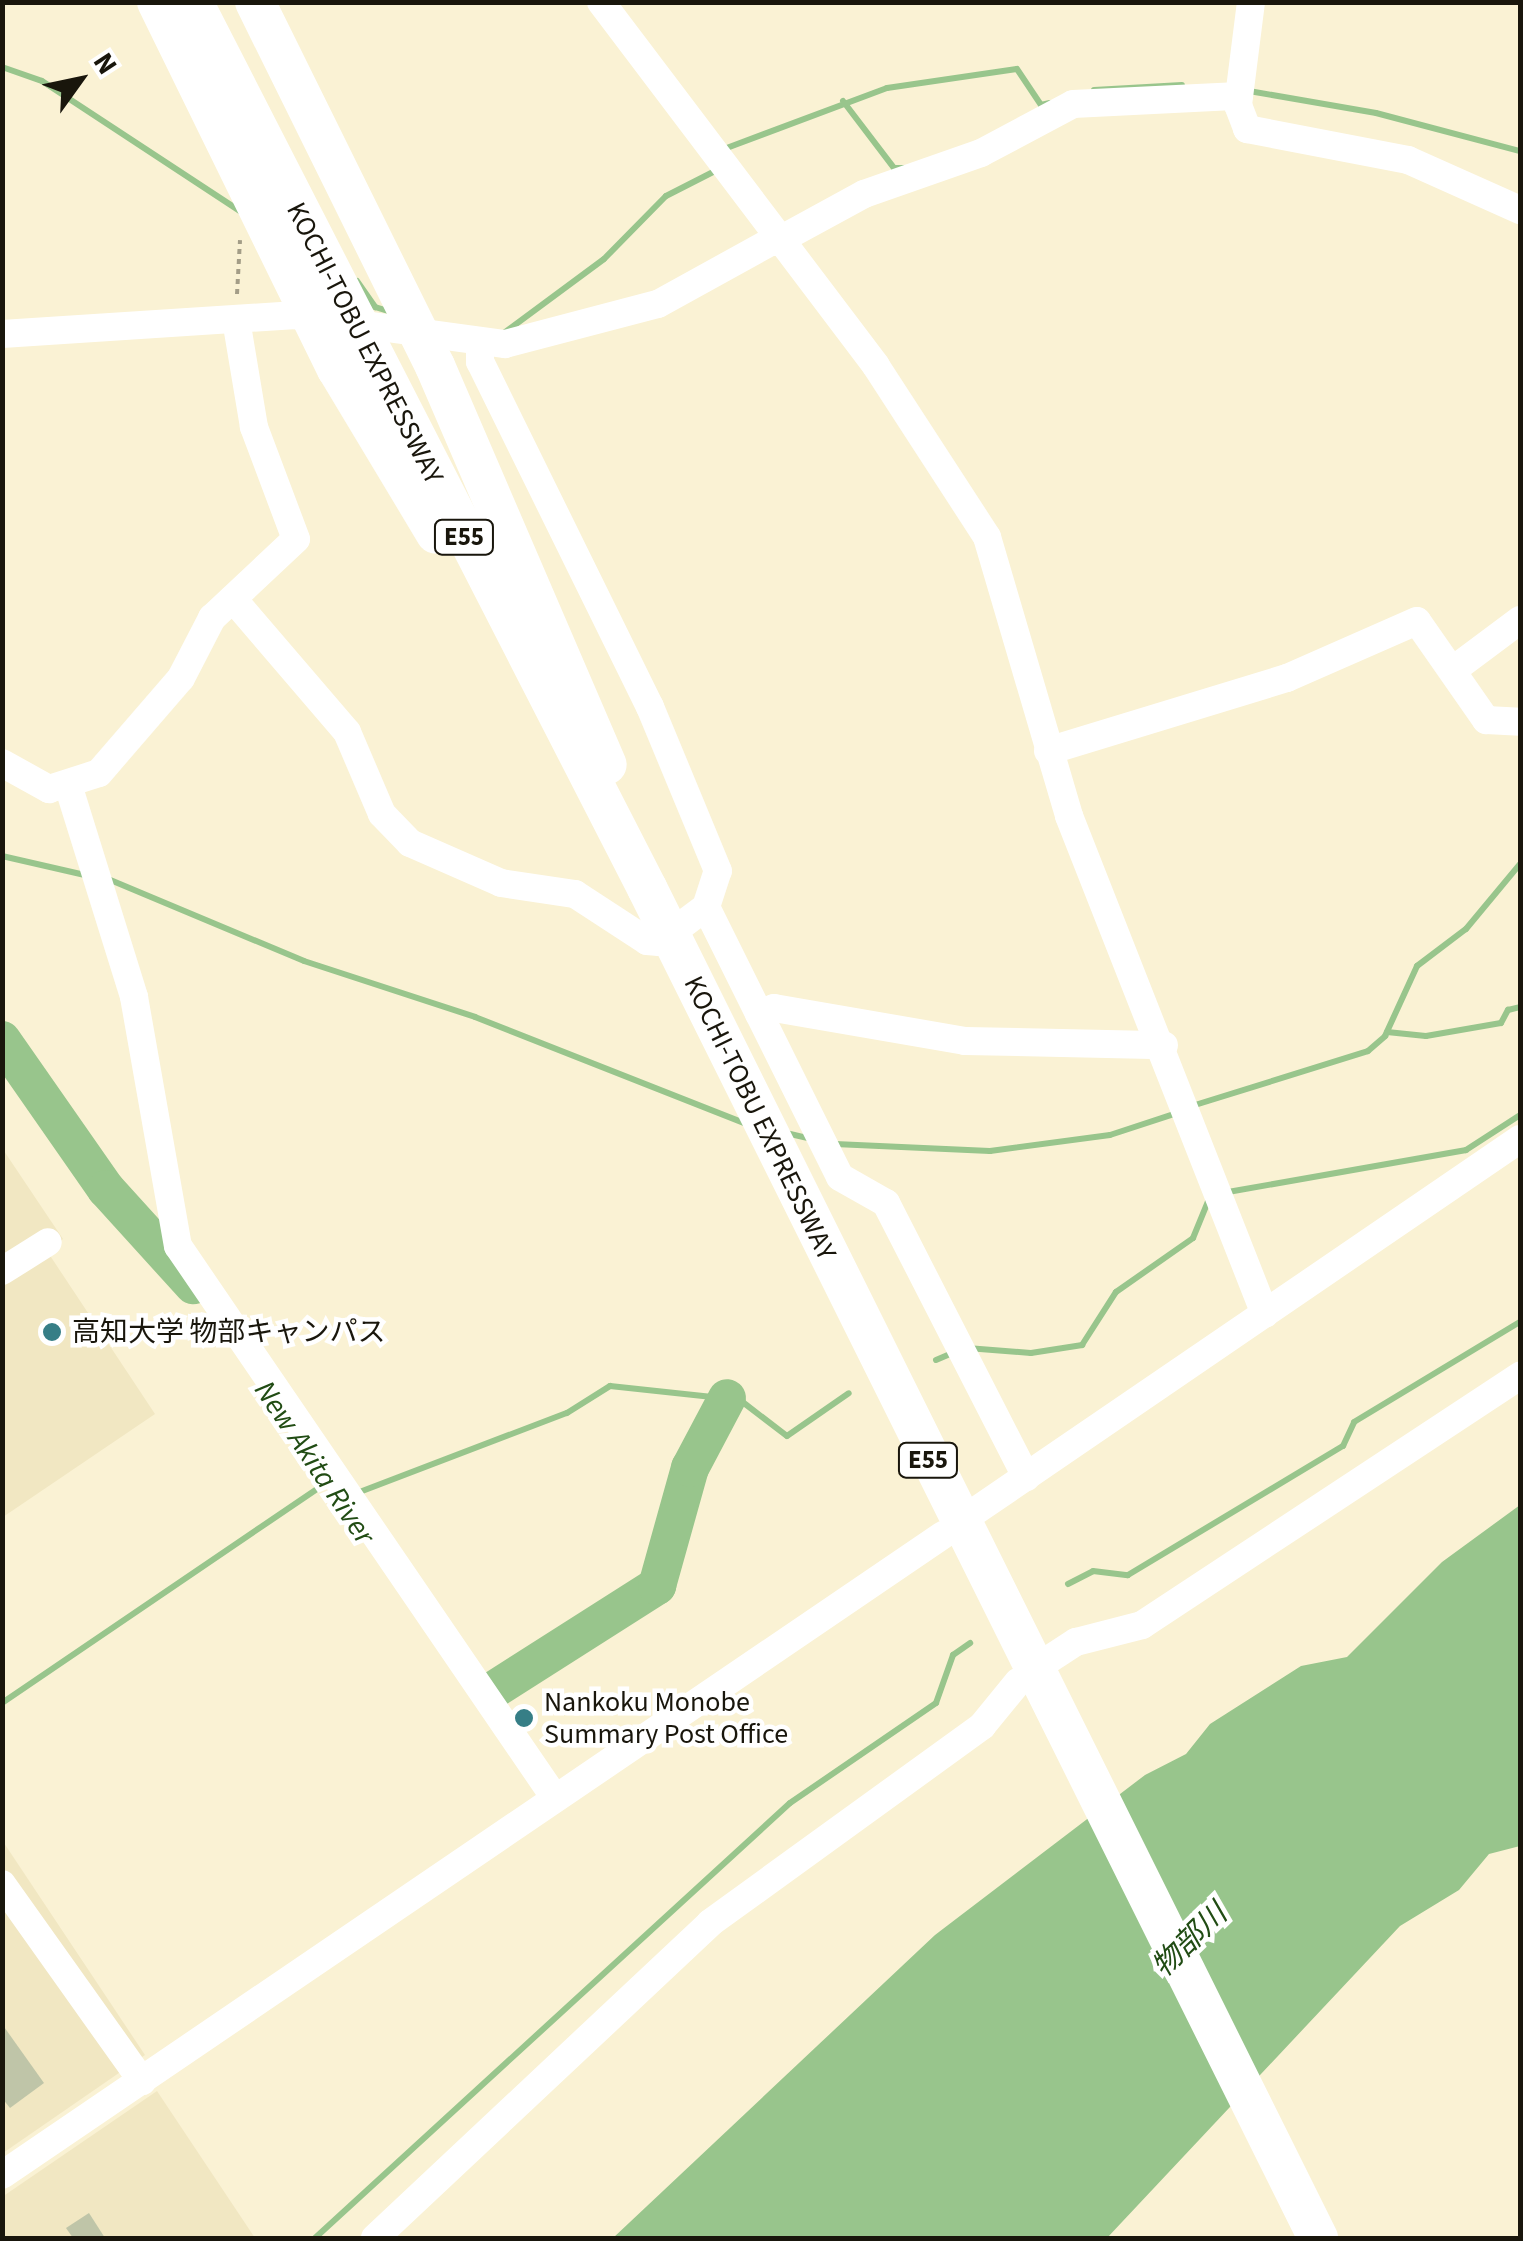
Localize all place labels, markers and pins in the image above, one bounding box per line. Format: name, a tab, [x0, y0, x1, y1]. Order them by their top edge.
place label: 高知大学 物部キャンパス	[72, 1315, 386, 1349]
marker: 高知大学 物部キャンパス	[41, 1321, 63, 1343]
place label: Nankoku Monobe Summary Post Office	[544, 1685, 788, 1751]
marker: Nankoku Monobe Summary Post Office	[513, 1707, 535, 1729]

